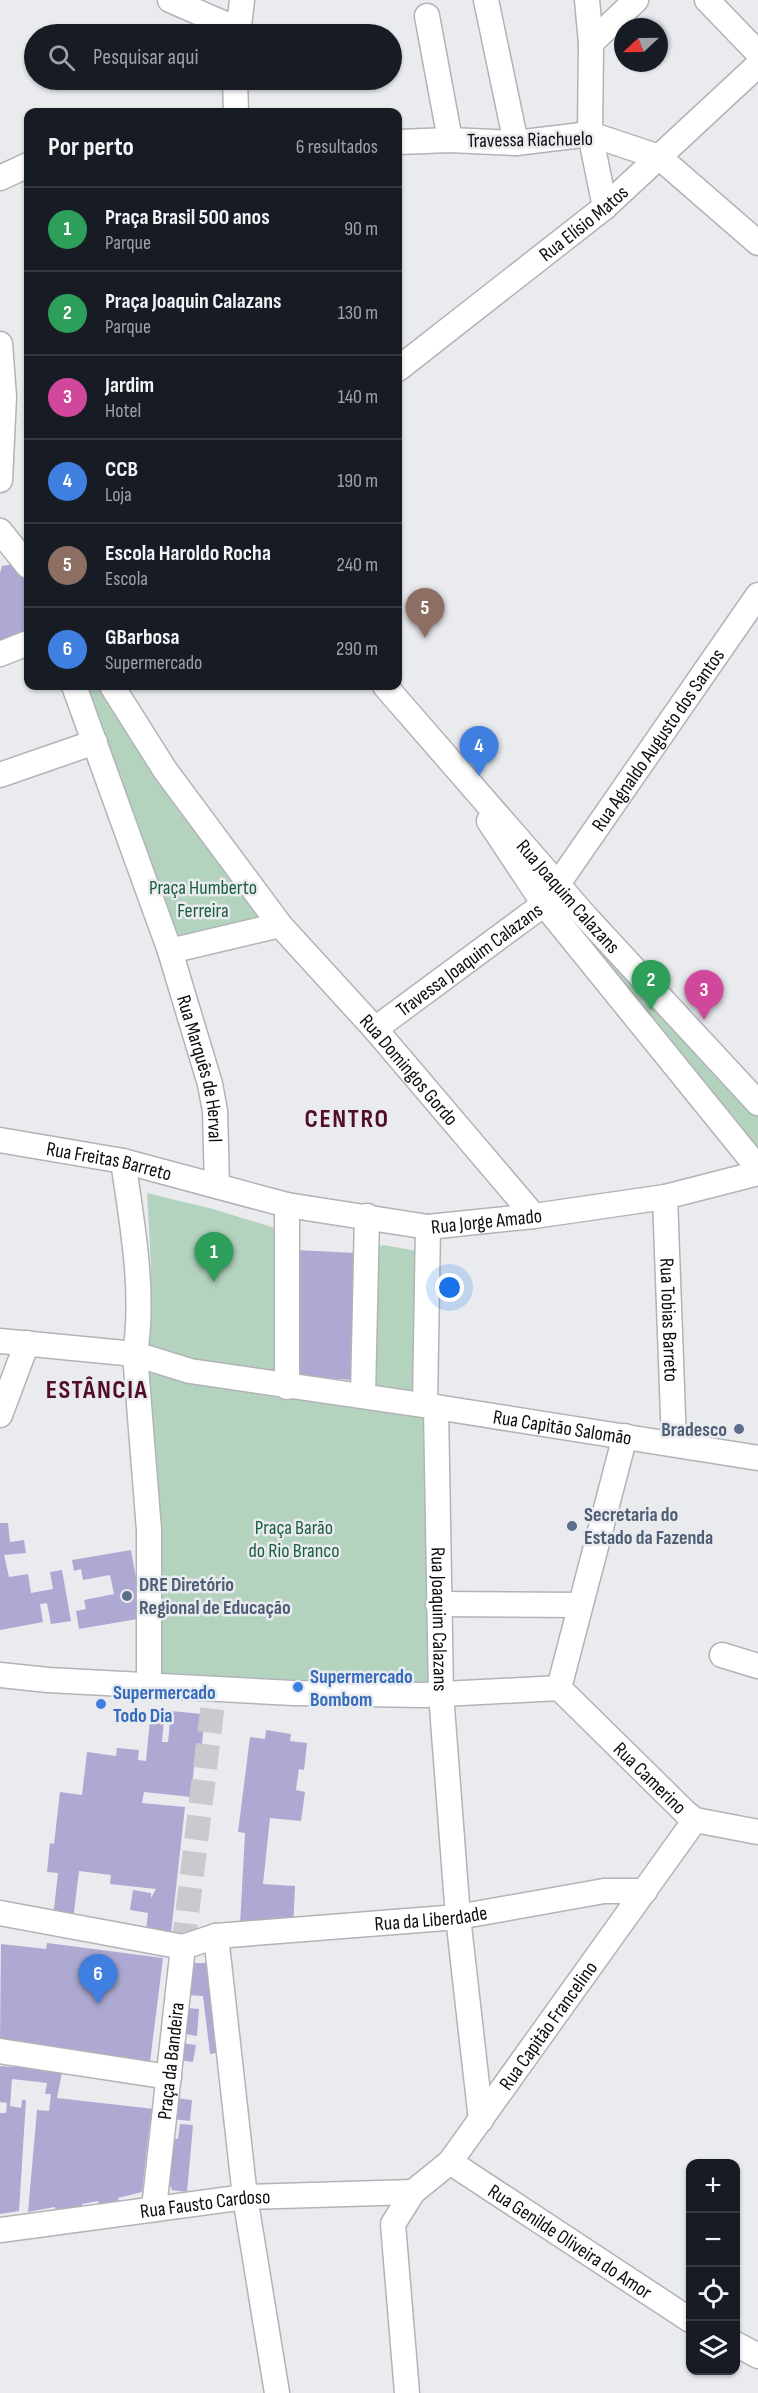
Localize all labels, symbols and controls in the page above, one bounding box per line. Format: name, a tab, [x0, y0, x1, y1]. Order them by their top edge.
north arrow	[614, 18, 668, 72]
search box	[24, 24, 402, 90]
icon: search	[45, 41, 78, 74]
text: Pesquisar aqui	[93, 44, 198, 71]
street label: Travessa Riachuelo	[467, 127, 593, 153]
text: Por perto	[48, 132, 134, 163]
text: 6 resultados	[296, 135, 378, 159]
street label: Rua Elísio Matos	[535, 181, 634, 267]
text: Praça Brasil 500 anos	[105, 204, 270, 231]
text: 1	[64, 217, 71, 241]
text: 90 m	[344, 217, 378, 241]
text: Parque	[105, 231, 151, 255]
text: Praça Joaquin Calazans	[105, 288, 282, 315]
text: 2	[63, 301, 72, 325]
text: 130 m	[338, 301, 378, 325]
text: Parque	[105, 315, 151, 339]
text: Jardim	[105, 372, 154, 399]
text: 3	[63, 385, 72, 409]
text: 140 m	[338, 385, 378, 409]
text: Hotel	[105, 399, 141, 423]
text: CCB	[105, 456, 138, 483]
text: 4	[63, 469, 72, 493]
text: 190 m	[337, 469, 378, 493]
text: Loja	[105, 483, 132, 507]
text: Escola Haroldo Rocha	[105, 540, 271, 567]
text: 5	[63, 553, 72, 577]
text: 240 m	[337, 553, 378, 577]
text: Escola	[105, 567, 148, 591]
pin: 5	[406, 588, 444, 638]
text: GBarbosa	[105, 624, 180, 651]
text: 6	[63, 637, 72, 661]
text: 290 m	[336, 637, 378, 661]
street label: Rua Agnaldo Augusto dos Santos	[587, 644, 730, 836]
text: Supermercado	[105, 651, 202, 675]
pin: 4	[460, 726, 498, 776]
street label: Rua Joaquim Calazans	[511, 835, 625, 959]
park label: Praça Humberto Ferreira	[149, 876, 257, 923]
street label: Travessa Joaquim Calazans	[392, 898, 548, 1022]
pin: 2	[632, 960, 670, 1010]
pin: 3	[684, 970, 724, 1020]
street label: Rua Marquês de Herval	[171, 992, 227, 1143]
street label: Rua Domingos Gordo	[354, 1010, 463, 1131]
district label: CENTRO	[305, 1104, 389, 1135]
street label: Rua Freitas Barreto	[44, 1137, 174, 1186]
street label: Rua Jorge Amado	[430, 1204, 544, 1240]
pin: 1	[194, 1232, 234, 1282]
street label: Rua Tobias Barreto	[654, 1258, 683, 1382]
your location	[435, 1273, 464, 1302]
district label: ESTÂNCIA	[46, 1375, 148, 1406]
street label: Rua Capitão Salomão	[491, 1405, 633, 1451]
place label: Bradesco	[661, 1418, 727, 1442]
marker: Bradesco	[732, 1422, 746, 1436]
place label: Secretaria do Estado da Fazenda	[584, 1503, 713, 1550]
park label: Praça Barão do Rio Branco	[248, 1516, 340, 1563]
marker: Secretaria do Estado da Fazenda	[565, 1519, 579, 1533]
street label: Rua Joaquim Calazans	[425, 1547, 452, 1691]
place label: DRE Diretório Regional de Educação	[139, 1573, 291, 1620]
marker: DRE Diretório Regional de Educação	[120, 1589, 134, 1603]
place label: Supermercado Bombom	[310, 1665, 413, 1712]
marker: Supermercado Bombom	[291, 1680, 305, 1694]
place label: Supermercado Todo Dia	[113, 1681, 216, 1728]
marker: Supermercado Todo Dia	[94, 1697, 108, 1711]
street label: Rua Camerino	[608, 1737, 691, 1820]
street label: Rua da Liberdade	[374, 1901, 489, 1937]
pin: 6	[78, 1954, 118, 2004]
street label: Rua Capitão Francelino	[494, 1957, 603, 2095]
street label: Praça da Bandeira	[153, 2001, 190, 2121]
map controls	[686, 2159, 740, 2375]
button: +	[686, 2159, 740, 2213]
street label: Rua Genilde Oliveira do Amor	[483, 2179, 656, 2305]
street label: Rua Fausto Cardoso	[139, 2185, 271, 2224]
button: −	[686, 2213, 740, 2267]
button: locate	[686, 2267, 740, 2321]
button: layers	[686, 2321, 740, 2375]

